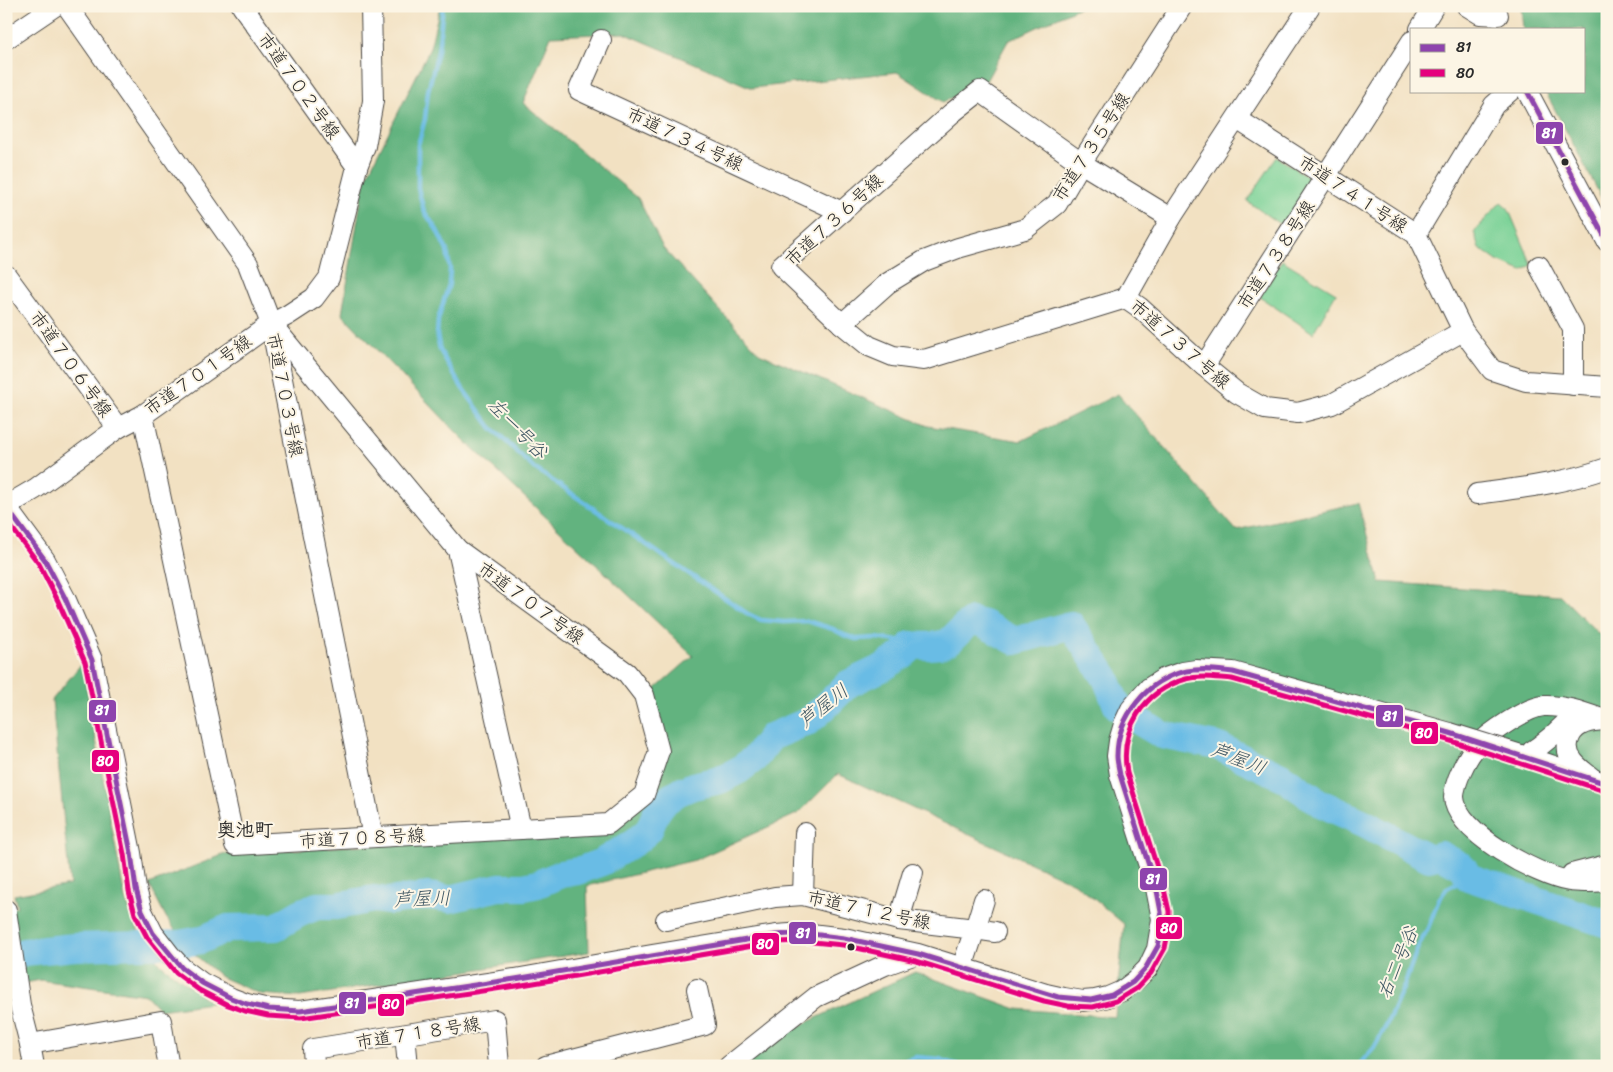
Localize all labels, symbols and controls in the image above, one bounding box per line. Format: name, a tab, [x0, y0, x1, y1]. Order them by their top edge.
street label: 市道７０２号線	[249, 26, 349, 146]
legend	[1410, 28, 1586, 92]
text: 81	[1456, 34, 1471, 60]
text: 80	[1456, 60, 1475, 86]
street label: 市道７３５号線	[1043, 85, 1139, 209]
street label: 市道７３４号線	[621, 98, 749, 180]
line badge: 81	[1535, 121, 1564, 145]
text: 81	[1541, 121, 1556, 146]
street label: 市道７４１号線	[1291, 146, 1415, 242]
unlabelled marker	[1560, 157, 1570, 167]
street label: 市道７３６号線	[777, 165, 891, 275]
street label: 市道７３８号線	[1228, 193, 1324, 317]
street label: 市道７３７号線	[1122, 291, 1238, 397]
street label: 市道７０６号線	[21, 304, 121, 424]
street label: 市道７０１号線	[137, 326, 259, 424]
street label: 市道７０３号線	[257, 330, 313, 460]
water label: 左一号谷	[479, 390, 557, 468]
street label: 市道７０７号線	[471, 553, 591, 653]
water label: 芦屋川	[791, 675, 856, 736]
text: 81	[94, 698, 109, 723]
line badge: 81	[88, 699, 117, 723]
line badge: 81	[1375, 704, 1404, 728]
text: 81	[1382, 704, 1397, 729]
line badge: 80	[1410, 721, 1439, 745]
text: 80	[1414, 721, 1433, 746]
water label: 芦屋川	[1206, 732, 1271, 784]
line badge: 80	[91, 749, 120, 773]
text: 80	[95, 749, 114, 774]
district label: 奥池町	[216, 813, 274, 846]
street label: 市道７０８号線	[298, 819, 426, 857]
line badge: 81	[1139, 867, 1168, 891]
text: 81	[1145, 867, 1160, 892]
water label: 芦屋川	[393, 881, 451, 916]
street label: 市道７１２号線	[804, 881, 934, 939]
line badge: 80	[1155, 916, 1183, 940]
text: 80	[1159, 916, 1178, 941]
water label: 右二号谷	[1367, 920, 1428, 1004]
line badge: 81	[788, 921, 817, 945]
text: 81	[795, 921, 810, 946]
line badge: 80	[751, 932, 780, 956]
text: 80	[755, 932, 774, 957]
unlabelled marker	[846, 942, 856, 952]
line badge: 81	[338, 991, 367, 1015]
text: 81	[344, 991, 359, 1016]
text: 80	[381, 992, 400, 1017]
line badge: 80	[377, 993, 405, 1017]
street label: 市道７１８号線	[353, 1007, 483, 1059]

